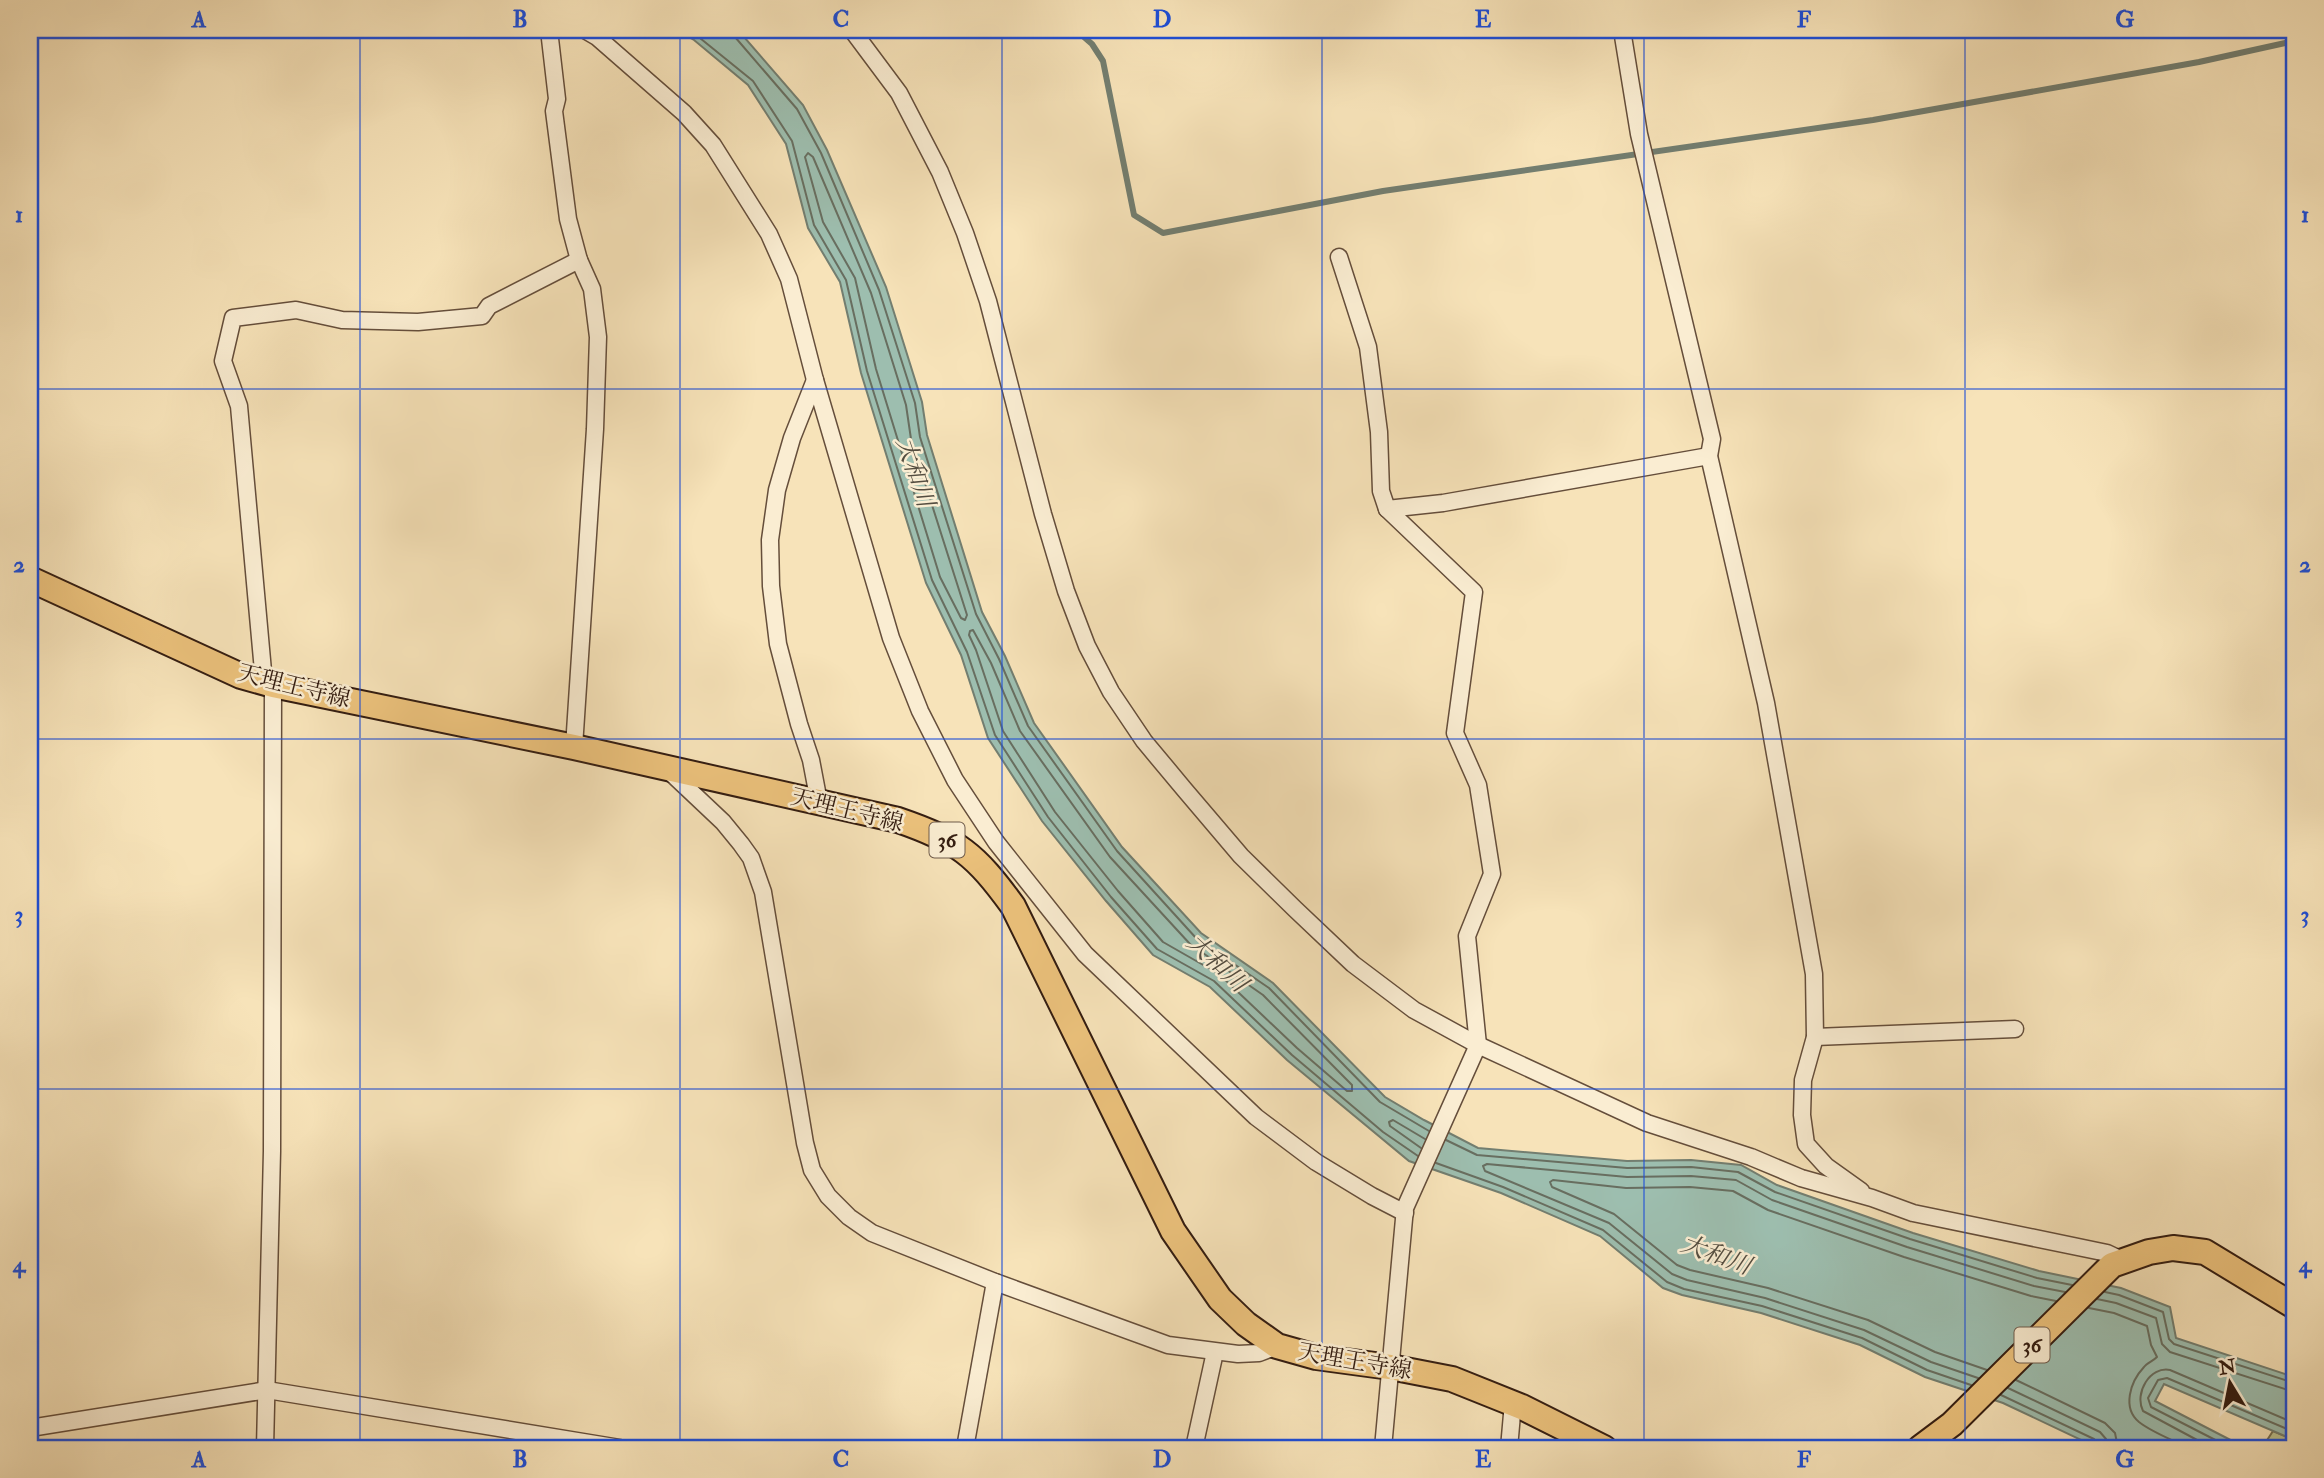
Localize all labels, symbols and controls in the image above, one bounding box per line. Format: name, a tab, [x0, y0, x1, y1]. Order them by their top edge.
text: A	[191, 5, 207, 34]
text: B	[512, 5, 528, 34]
text: C	[833, 5, 849, 34]
text: D	[1153, 5, 1171, 34]
text: E	[1475, 5, 1492, 34]
text: F	[1797, 5, 1812, 34]
text: G	[2115, 5, 2135, 34]
text: 1	[15, 200, 23, 229]
text: 1	[2301, 200, 2309, 229]
water label: 大和川	[889, 433, 942, 514]
text: 2	[13, 550, 25, 579]
text: 2	[2299, 550, 2311, 579]
street label: 天理王寺線	[235, 658, 353, 714]
street label: 天理王寺線	[788, 782, 906, 838]
road number: 36	[930, 822, 964, 858]
text: 3	[15, 900, 23, 929]
text: 3	[2301, 900, 2309, 929]
water label: 大和川	[1180, 927, 1256, 1001]
water label: 大和川	[1677, 1228, 1758, 1283]
text: 4	[12, 1250, 27, 1279]
text: 4	[2298, 1250, 2313, 1279]
road number: 36	[2014, 1328, 2050, 1362]
street label: 天理王寺線	[1296, 1337, 1414, 1385]
north arrow	[2194, 1348, 2264, 1418]
text: N	[2216, 1354, 2239, 1381]
text: A	[191, 1445, 207, 1474]
text: B	[512, 1445, 528, 1474]
text: C	[833, 1445, 849, 1474]
text: D	[1153, 1445, 1171, 1474]
text: E	[1475, 1445, 1492, 1474]
text: F	[1797, 1445, 1812, 1474]
text: G	[2115, 1445, 2135, 1474]

